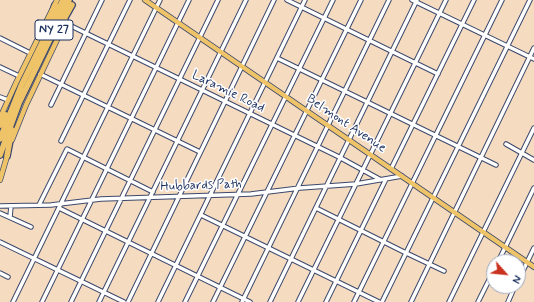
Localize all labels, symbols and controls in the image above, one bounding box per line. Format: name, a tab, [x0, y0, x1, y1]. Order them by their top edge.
road number: NY 27	[35, 20, 73, 40]
street label: Laramie Road	[189, 68, 267, 116]
street label: Belmont Avenue	[303, 92, 389, 156]
street label: Hubbards Path	[160, 177, 242, 195]
north arrow	[486, 254, 526, 294]
text: N	[508, 273, 524, 285]

